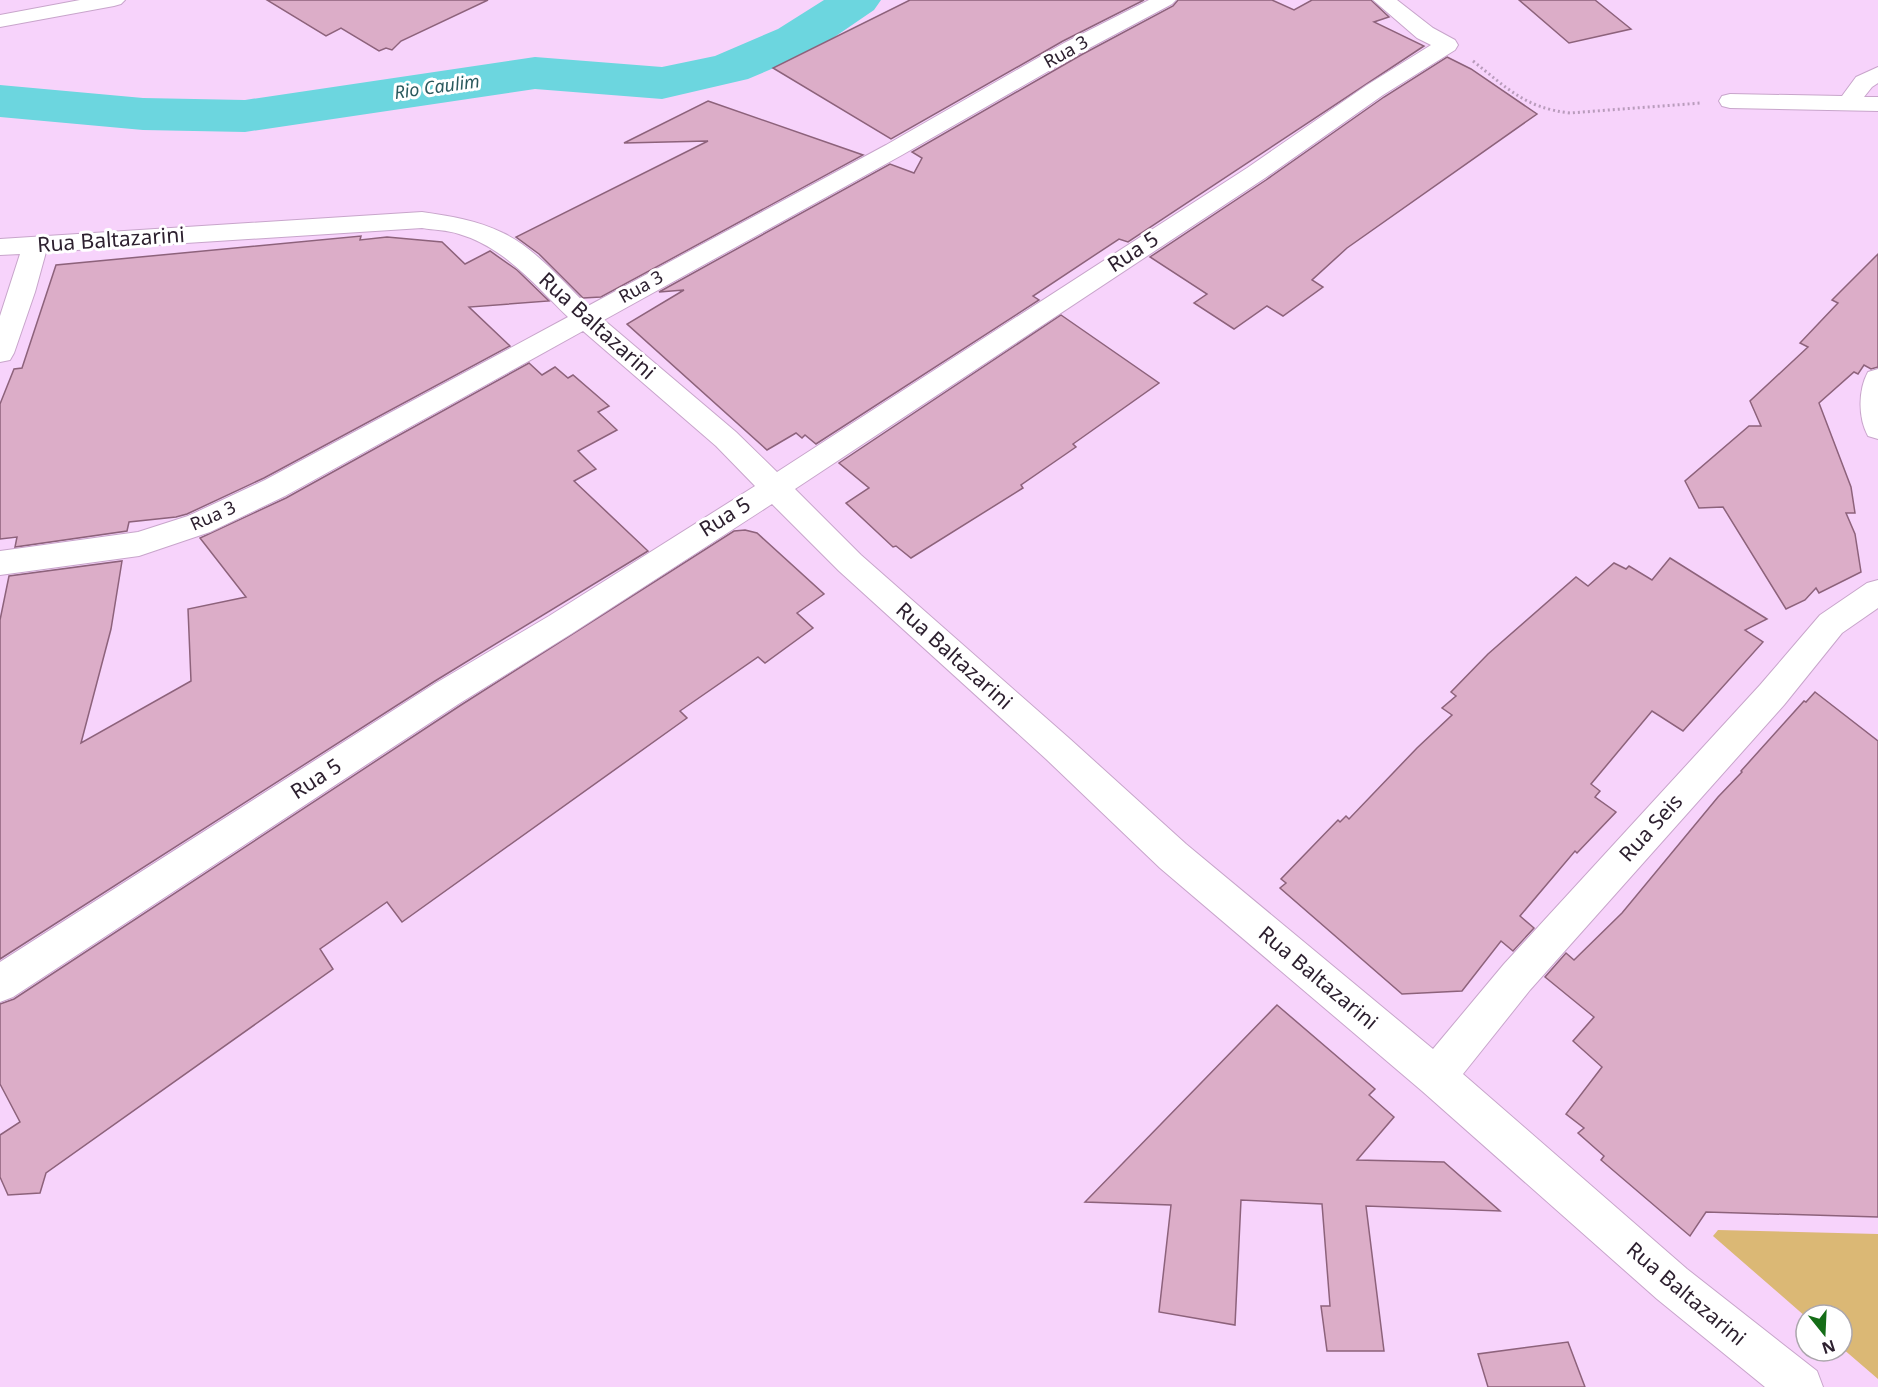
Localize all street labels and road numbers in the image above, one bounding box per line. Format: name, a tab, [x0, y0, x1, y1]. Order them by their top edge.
street label: Rua 3	[1039, 29, 1092, 73]
street label: Rua Baltazarini	[36, 220, 186, 258]
street label: Rua 5	[1102, 224, 1163, 278]
street label: Rua 3	[614, 264, 667, 308]
street label: Rua Baltazarini	[533, 265, 662, 385]
street label: Rua 5	[694, 490, 755, 543]
street label: Rua 3	[186, 494, 239, 536]
street label: Rua Baltazarini	[890, 595, 1019, 715]
street label: Rua 5	[285, 751, 346, 805]
street label: Rua Seis	[1612, 787, 1688, 867]
street label: Rua Baltazarini	[1253, 919, 1384, 1035]
street label: Rua Baltazarini	[1621, 1235, 1752, 1351]

